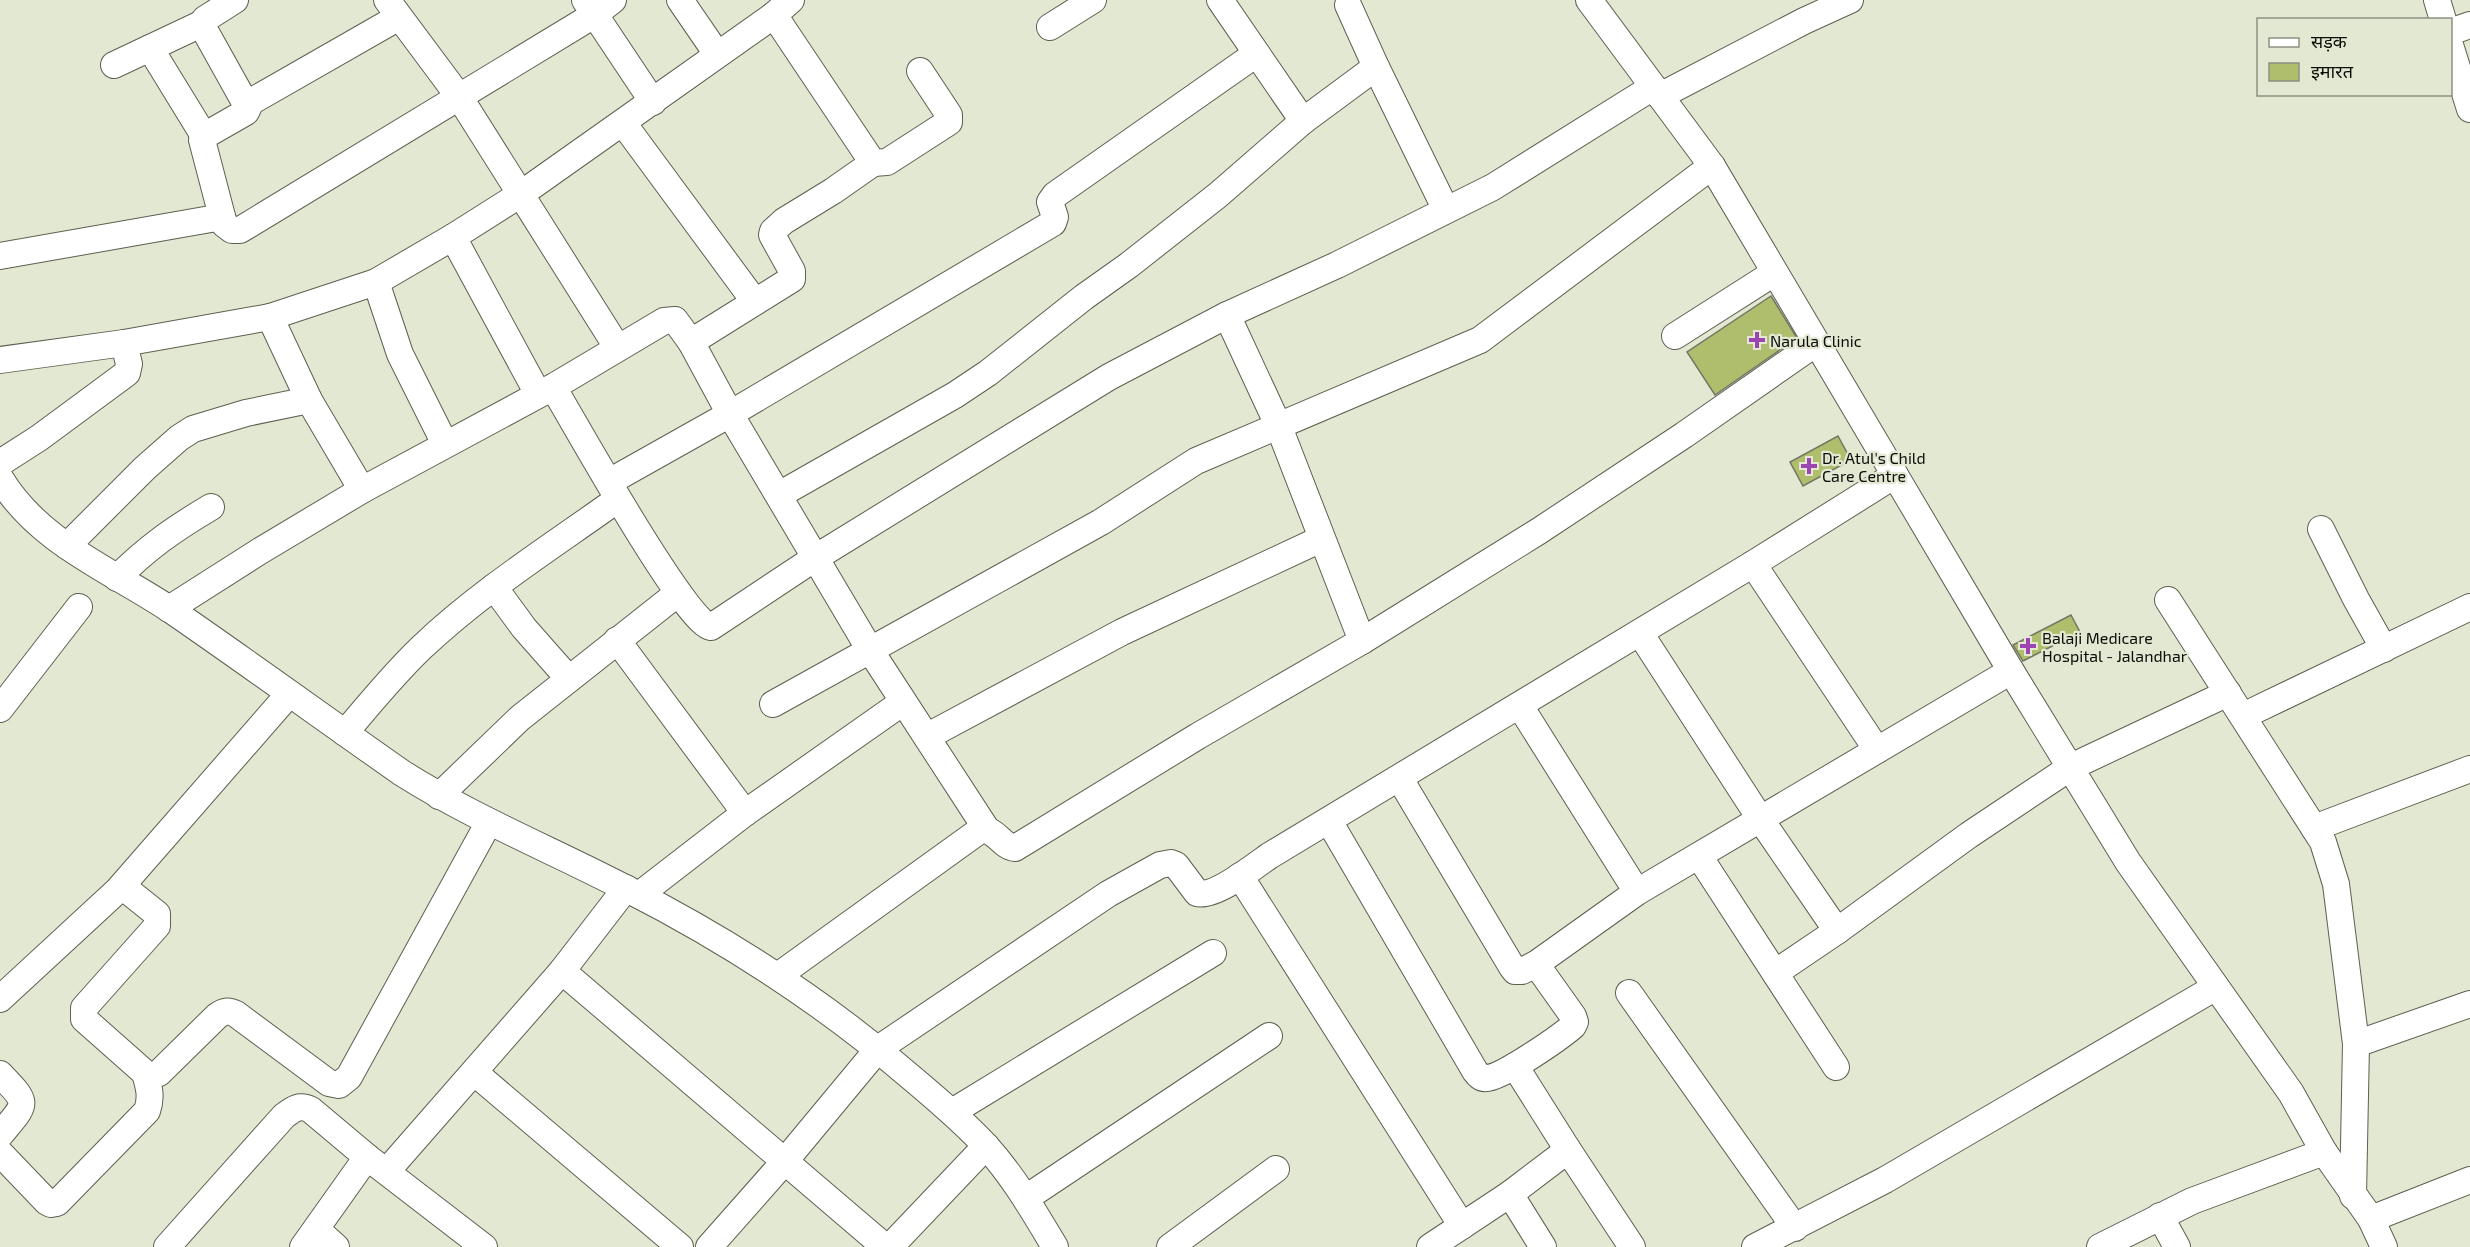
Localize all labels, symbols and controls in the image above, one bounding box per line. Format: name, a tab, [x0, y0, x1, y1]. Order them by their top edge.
legend	[2257, 18, 2452, 96]
text: सड़क	[2311, 30, 2348, 52]
text: इमारत	[2311, 60, 2354, 82]
marker: Narula Clinic	[1748, 331, 1766, 349]
place label: Narula Clinic	[1770, 331, 1862, 350]
place label: Dr. Atul's Child Care Centre	[1822, 448, 1926, 485]
marker: Dr. Atul's Child Care Centre	[1800, 457, 1818, 475]
place label: Balaji Medicare Hospital - Jalandhar	[2042, 628, 2188, 665]
marker: Balaji Medicare Hospital - Jalandhar	[2019, 637, 2037, 655]

